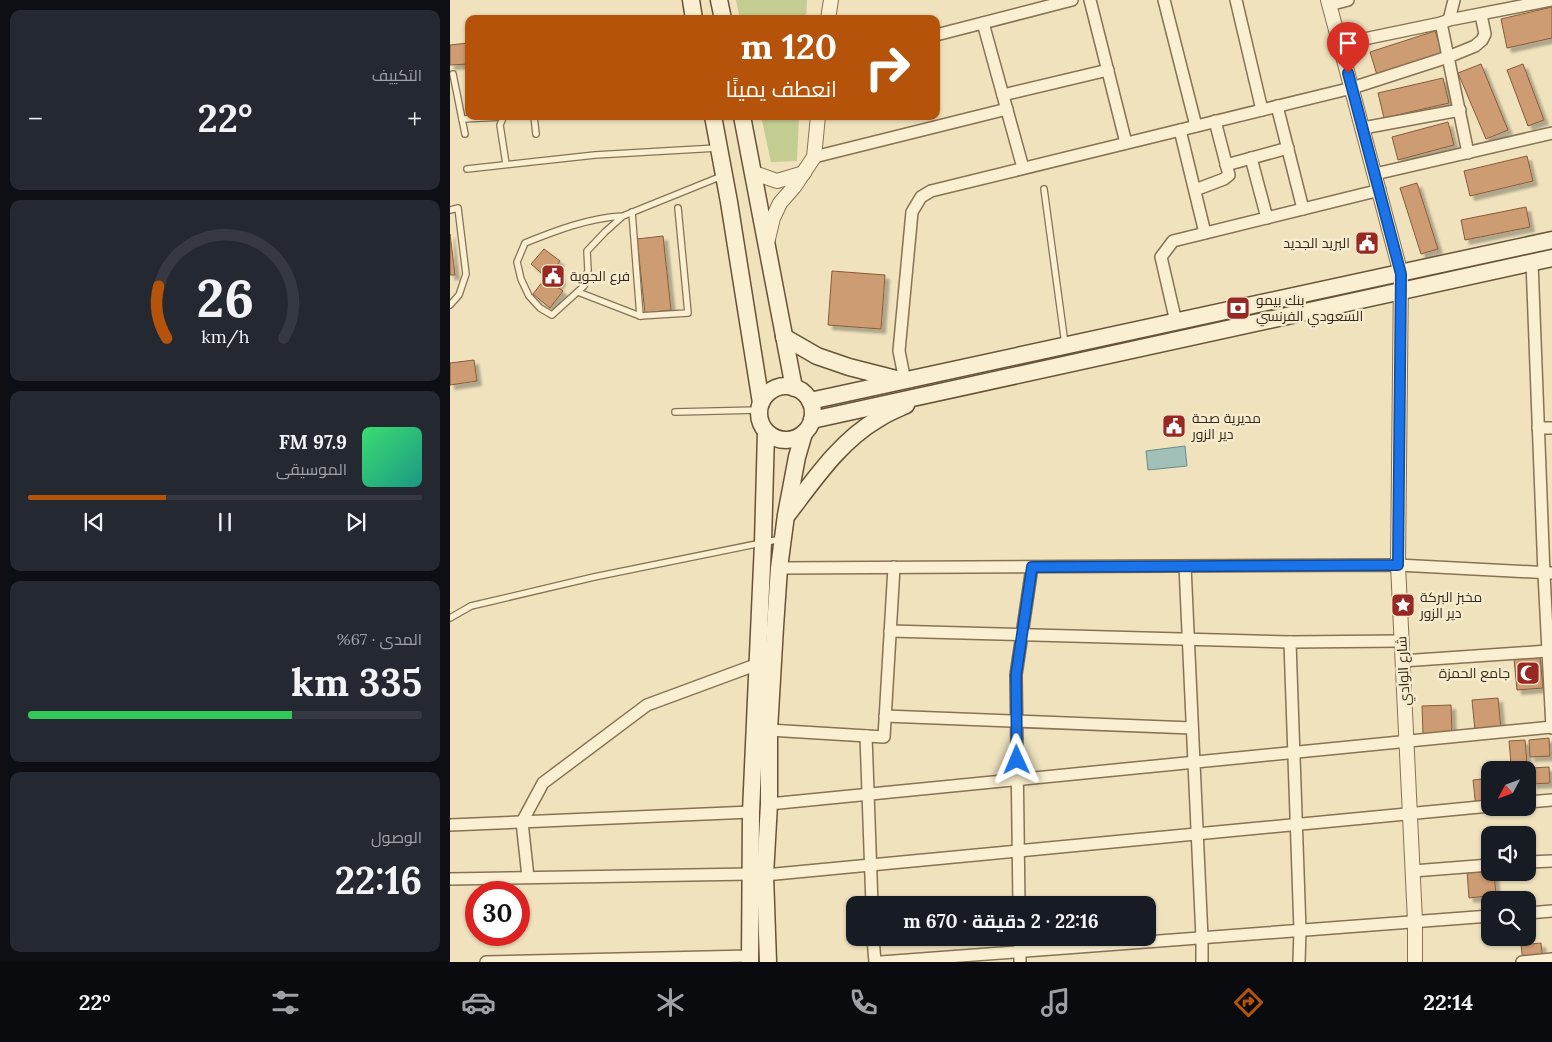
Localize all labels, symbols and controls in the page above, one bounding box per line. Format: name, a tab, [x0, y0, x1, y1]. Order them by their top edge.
pin	[1327, 22, 1369, 73]
text: 120 m	[740, 24, 837, 69]
icon: arrive	[1334, 29, 1362, 57]
icon: right	[855, 35, 920, 100]
text: التكييف	[372, 65, 422, 85]
text: انعطف يمينًا	[726, 75, 837, 103]
text: 22°	[197, 94, 253, 142]
text: −	[28, 101, 43, 137]
text: +	[407, 101, 422, 137]
public building icon: البريد الجديد	[1354, 230, 1380, 256]
place label: البريد الجديد	[1283, 234, 1350, 252]
public building icon: فرع الجوية	[540, 263, 566, 289]
text: 26	[196, 265, 254, 331]
place label: فرع الجوية	[570, 267, 630, 285]
place label: بنك بيمو السعودي الفرنسي	[1256, 291, 1363, 328]
bank icon: بنك بيمو السعودي الفرنسي	[1225, 295, 1251, 321]
text: km/h	[201, 325, 249, 348]
place label: مديرية صحة دير الزور	[1191, 409, 1261, 443]
public building icon: مديرية صحة دير الزور	[1161, 413, 1187, 439]
text: 97.9 FM	[279, 430, 347, 454]
text: الموسيقى	[276, 459, 347, 479]
icon: previous	[80, 508, 108, 536]
icon: pause	[211, 508, 239, 536]
icon: next	[342, 508, 370, 536]
place label: مخبز البركة دير الزور	[1419, 588, 1482, 622]
place icon: مخبز البركة دير الزور	[1390, 592, 1416, 618]
text: المدى · 67%	[337, 629, 422, 649]
street label: شارع الوادي	[1392, 636, 1417, 706]
text: 335 km	[291, 658, 422, 706]
mosque icon: جامع الحمزة	[1515, 660, 1541, 686]
place label: جامع الحمزة	[1439, 664, 1510, 682]
position arrow	[990, 733, 1042, 785]
north arrow	[1481, 761, 1536, 816]
map controls	[1481, 761, 1536, 946]
button: sound	[1481, 826, 1536, 881]
text: الوصول	[371, 827, 422, 847]
text: 22:16	[335, 856, 422, 904]
speed limit sign: 30	[465, 881, 530, 946]
button: search	[1481, 891, 1536, 946]
text: 22:16 · 2 دقيقة · 670 m	[903, 909, 1099, 933]
icon: filters	[268, 985, 303, 1020]
icon: car	[461, 985, 496, 1020]
icon: climate	[653, 985, 688, 1020]
icon: phone	[846, 985, 881, 1020]
icon: music	[1038, 985, 1073, 1020]
icon: directions	[1231, 985, 1266, 1020]
text: 22°	[79, 988, 111, 1016]
text: 22:14	[1423, 988, 1473, 1016]

